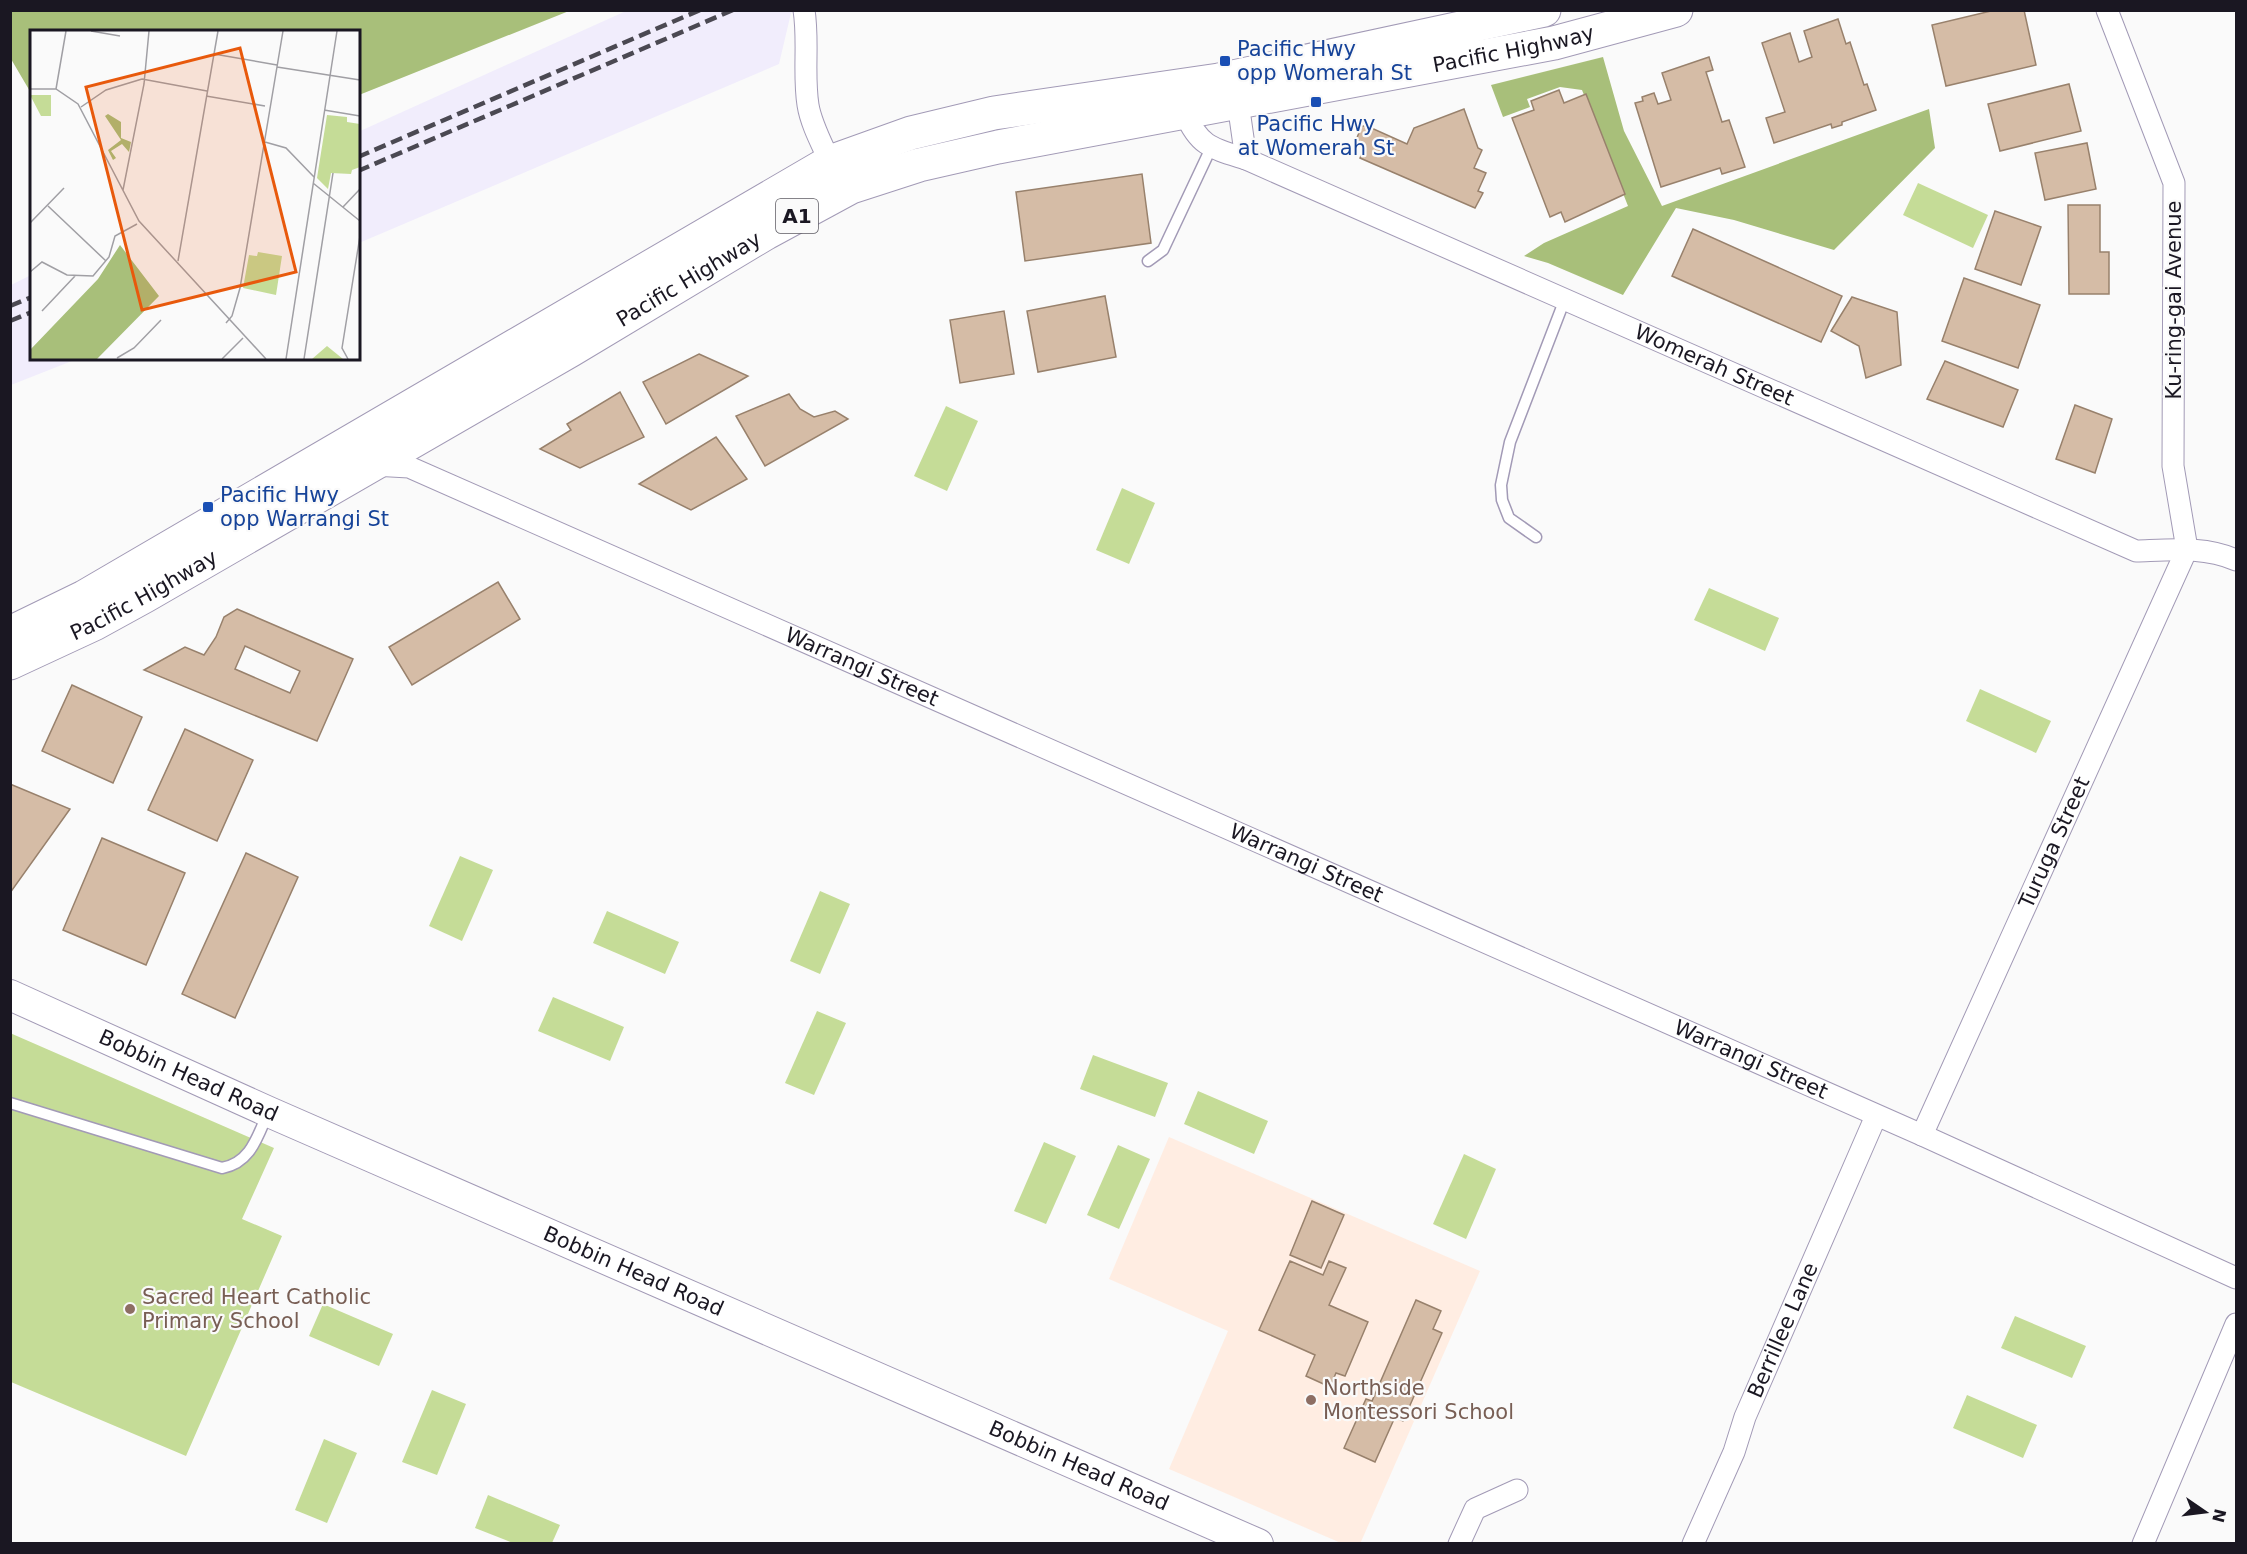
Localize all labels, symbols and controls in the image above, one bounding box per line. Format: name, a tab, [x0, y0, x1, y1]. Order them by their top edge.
street label: Pacific Highway	[1431, 21, 1597, 77]
inset map	[30, 30, 360, 360]
place label: Pacific Hwy opp Womerah St	[1237, 37, 1412, 85]
marker: Pacific Hwy opp Womerah St	[1218, 54, 1232, 68]
marker: Pacific Hwy at Womerah St	[1309, 95, 1323, 109]
place label: Pacific Hwy at Womerah St	[1238, 112, 1394, 160]
road number: A1	[776, 199, 818, 233]
street label: Ku-ring-gai Avenue	[2162, 200, 2186, 400]
street label: Pacific Highway	[612, 227, 765, 332]
street label: Womerah Street	[1631, 320, 1797, 411]
place label: Pacific Hwy opp Warrangi St	[220, 483, 389, 531]
marker: Pacific Hwy opp Warrangi St	[201, 500, 215, 514]
street label: Pacific Highway	[67, 545, 221, 645]
street label: Warrangi Street	[781, 623, 942, 711]
street label: Turuga Street	[2014, 773, 2094, 913]
street label: Warrangi Street	[1226, 819, 1387, 908]
street label: Warrangi Street	[1671, 1015, 1831, 1104]
street label: Bobbin Head Road	[95, 1025, 282, 1127]
street label: Bobbin Head Road	[540, 1221, 727, 1321]
street label: Berrillee Lane	[1743, 1259, 1823, 1402]
place label: Sacred Heart Catholic Primary School	[142, 1285, 371, 1333]
marker: Sacred Heart Catholic Primary School	[123, 1302, 137, 1316]
place label: Northside Montessori School	[1323, 1376, 1514, 1424]
marker: Northside Montessori School	[1304, 1393, 1318, 1407]
street label: Bobbin Head Road	[985, 1416, 1173, 1516]
north arrow	[2175, 1482, 2235, 1542]
text: N	[2208, 1507, 2230, 1524]

